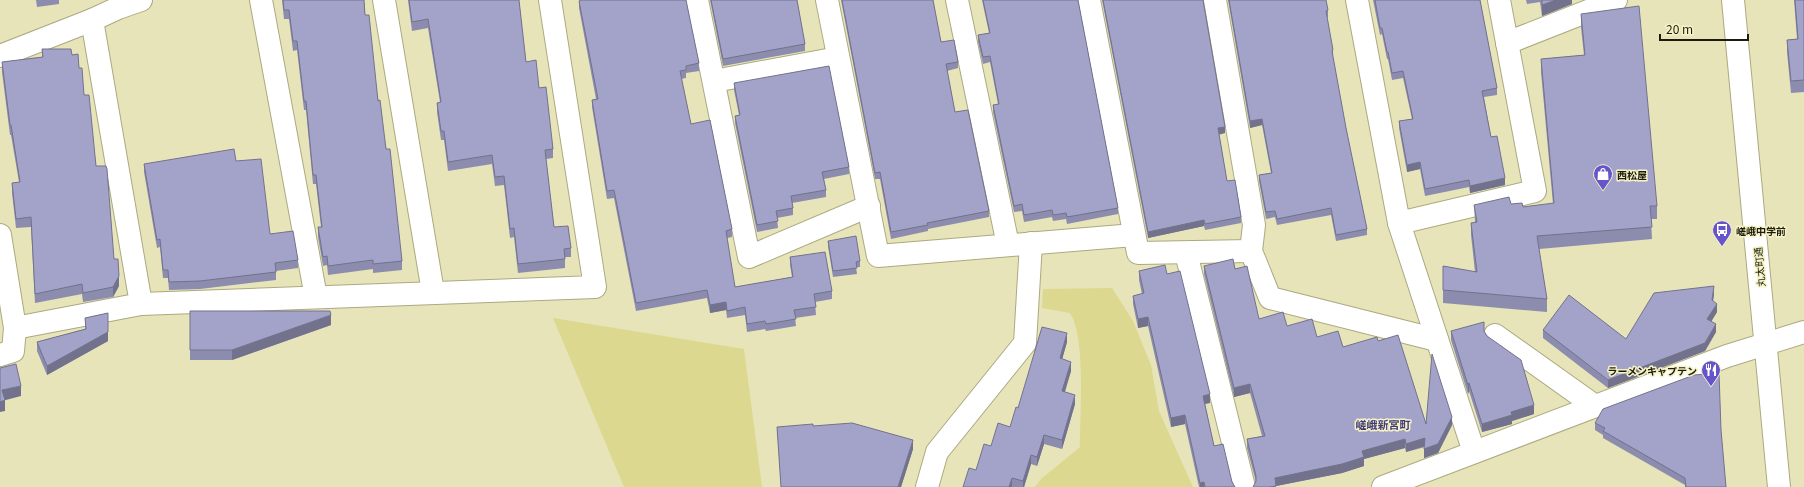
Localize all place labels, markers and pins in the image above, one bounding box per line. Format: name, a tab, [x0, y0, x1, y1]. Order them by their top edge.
shop icon: 西松屋	[1592, 163, 1614, 191]
place label: 西松屋	[1617, 167, 1647, 182]
bus stop icon: 嵯峨中学前	[1711, 219, 1733, 247]
place label: 嵯峨中学前	[1736, 223, 1786, 238]
restaurant icon: ラーメンキャプテン	[1700, 359, 1722, 387]
place label: ラーメンキャプテン	[1607, 363, 1697, 378]

